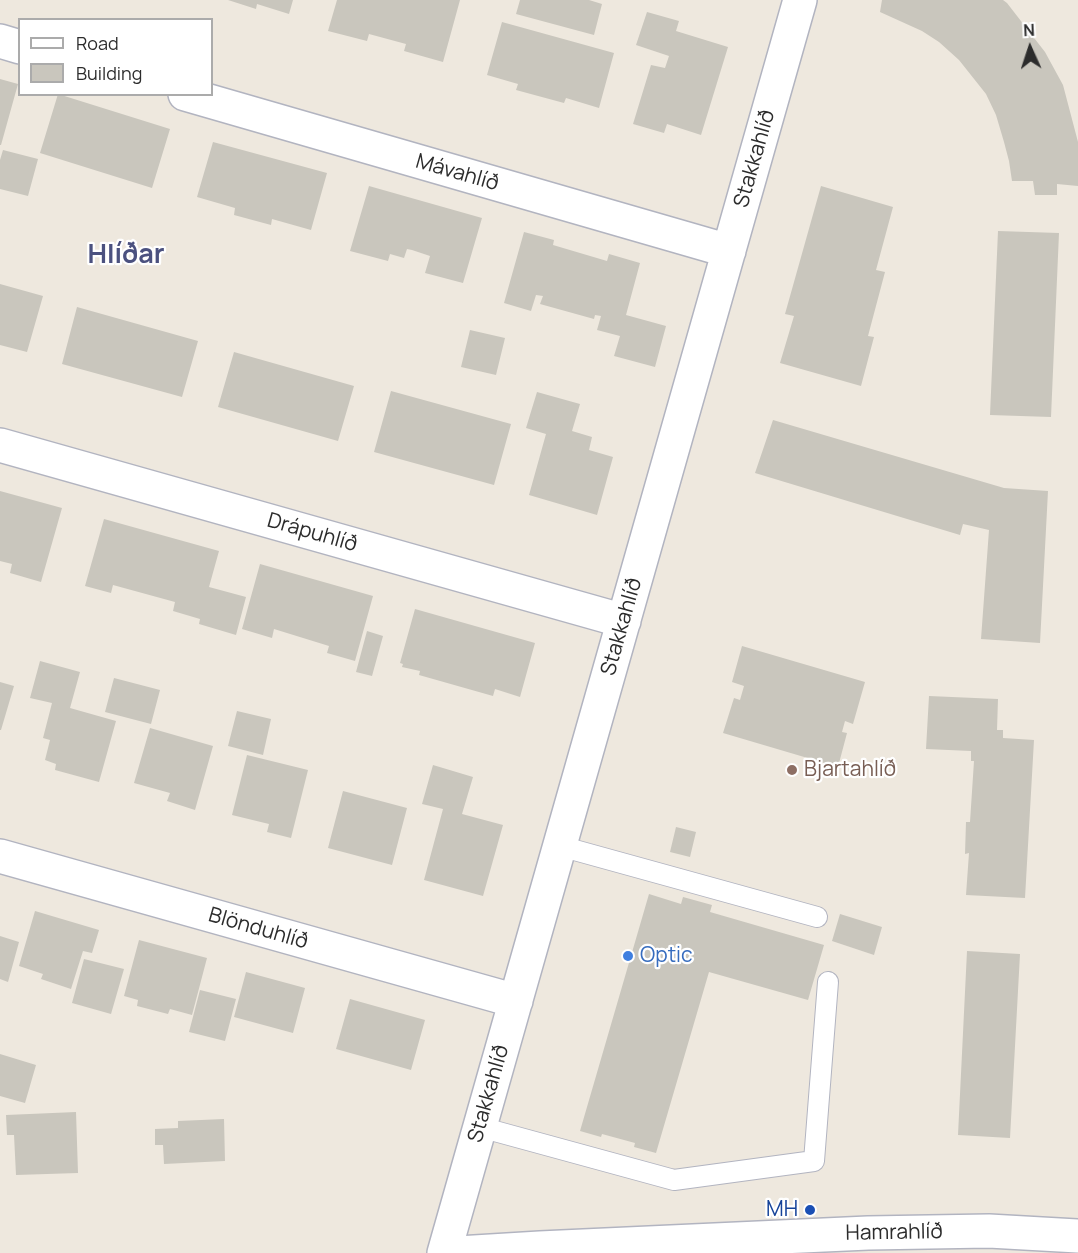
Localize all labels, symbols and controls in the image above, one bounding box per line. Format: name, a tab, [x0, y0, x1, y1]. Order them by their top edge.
legend	[18, 18, 213, 96]
north arrow	[1000, 18, 1060, 78]
text: N	[1023, 19, 1035, 41]
text: Road	[76, 31, 119, 55]
text: Building	[76, 61, 142, 85]
street label: Stakkahlíð	[729, 107, 781, 211]
street label: Mávahlíð	[413, 149, 501, 197]
district label: Hlíðar	[87, 239, 165, 271]
street label: Drápuhlíð	[264, 508, 360, 558]
street label: Stakkahlíð	[596, 575, 648, 679]
place label: Bjartahlíð	[804, 757, 896, 783]
marker: Bjartahlíð	[785, 763, 799, 777]
street label: Blönduhlíð	[205, 903, 311, 955]
place label: Optic	[640, 943, 693, 969]
marker: Optic	[621, 949, 635, 963]
street label: Stakkahlíð	[463, 1042, 515, 1146]
place label: MH	[766, 1197, 798, 1223]
marker: MH	[803, 1203, 817, 1217]
street label: Hamrahlíð	[845, 1220, 943, 1246]

